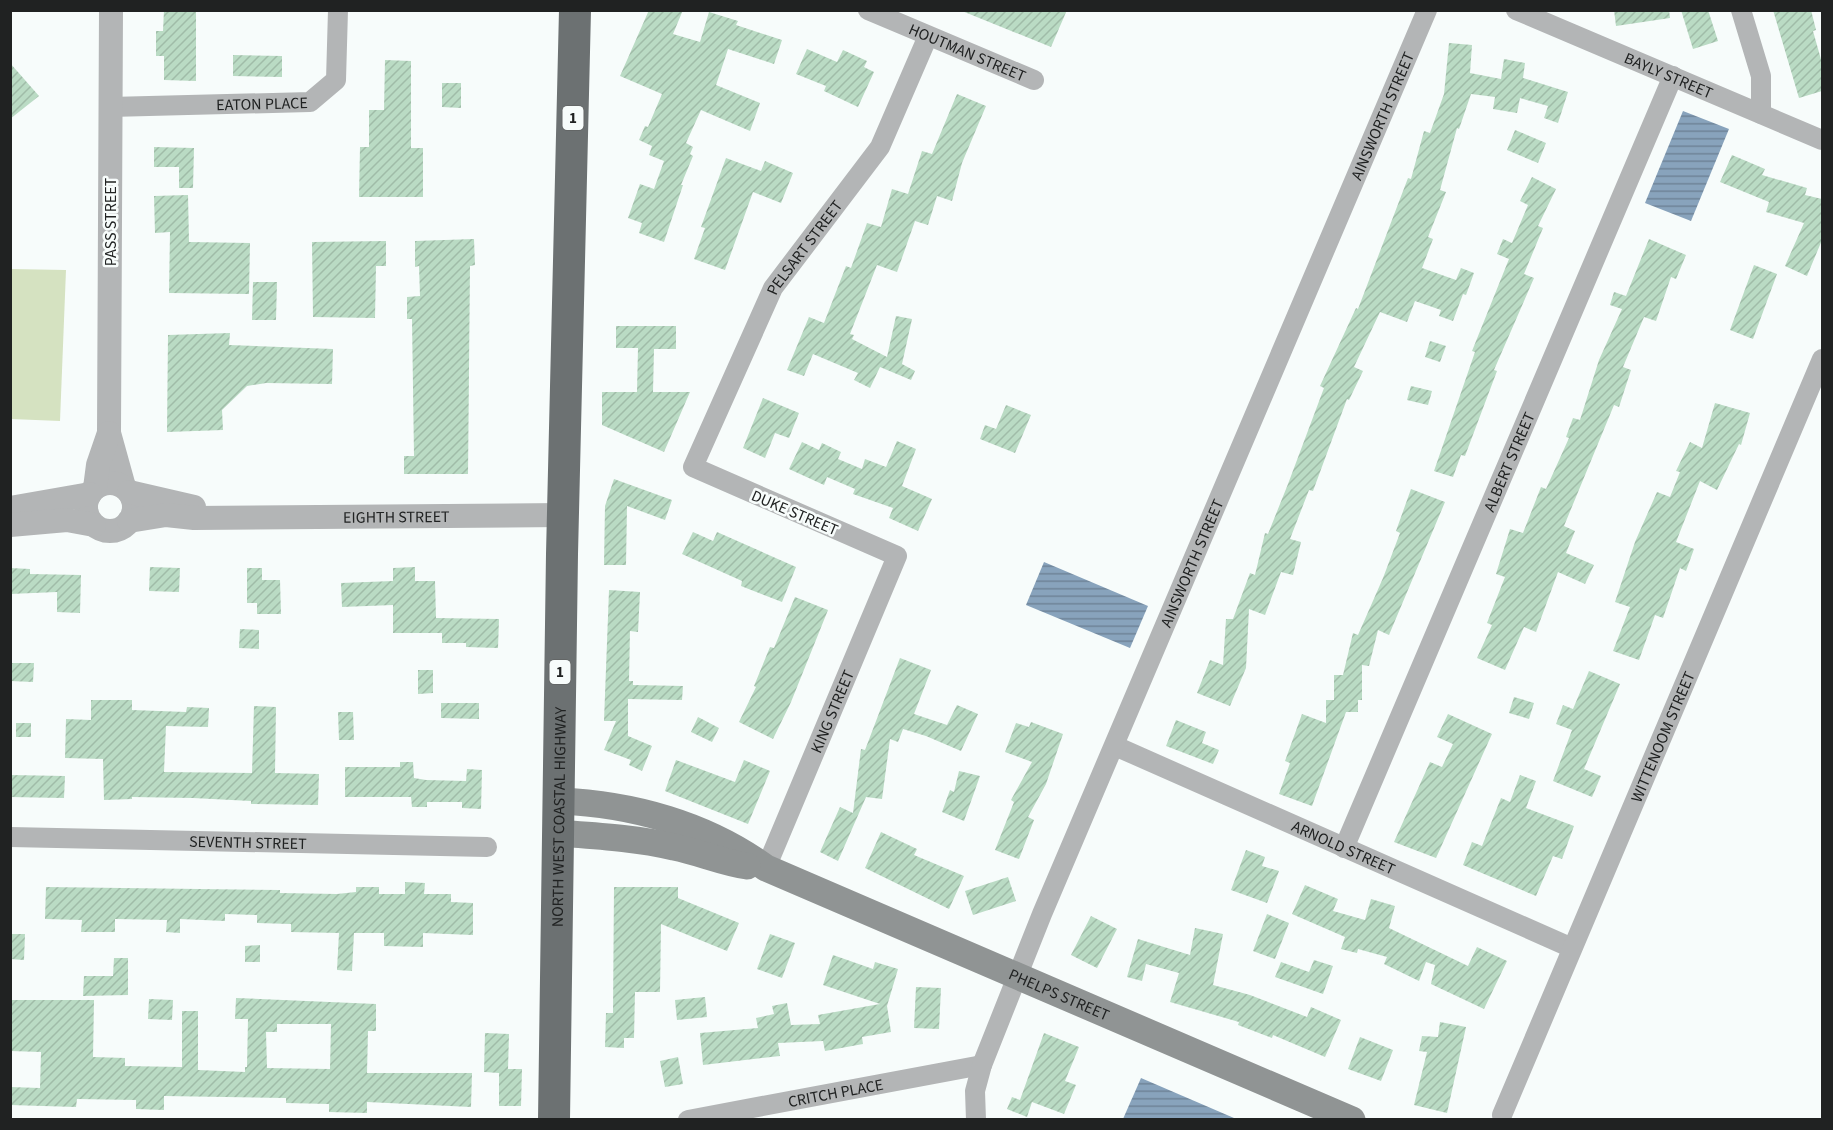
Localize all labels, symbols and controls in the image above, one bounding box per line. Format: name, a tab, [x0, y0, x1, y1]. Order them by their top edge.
street label: HOUTMAN STREET	[905, 18, 1029, 88]
street label: BAYLY STREET	[1621, 47, 1716, 105]
street label: AINSWORTH STREET	[1346, 48, 1420, 184]
street label: EATON PLACE	[216, 92, 308, 116]
road number: 1	[562, 106, 584, 130]
street label: PASS STREET	[100, 177, 122, 266]
street label: PELSART STREET	[761, 196, 848, 298]
street label: ALBERT STREET	[1479, 408, 1541, 515]
street label: DUKE STREET	[748, 485, 842, 541]
street label: AINSWORTH STREET	[1155, 495, 1230, 631]
street label: EIGHTH STREET	[343, 506, 450, 529]
road number: 1	[550, 660, 570, 684]
street label: KING STREET	[806, 666, 860, 757]
street label: WITTENOOM STREET	[1626, 668, 1701, 806]
street label: NORTH WEST COASTAL HIGHWAY	[547, 706, 572, 927]
street label: ARNOLD STREET	[1288, 815, 1399, 881]
street label: SEVENTH STREET	[189, 831, 307, 855]
street label: PHELPS STREET	[1005, 964, 1113, 1027]
street label: CRITCH PLACE	[786, 1074, 885, 1113]

